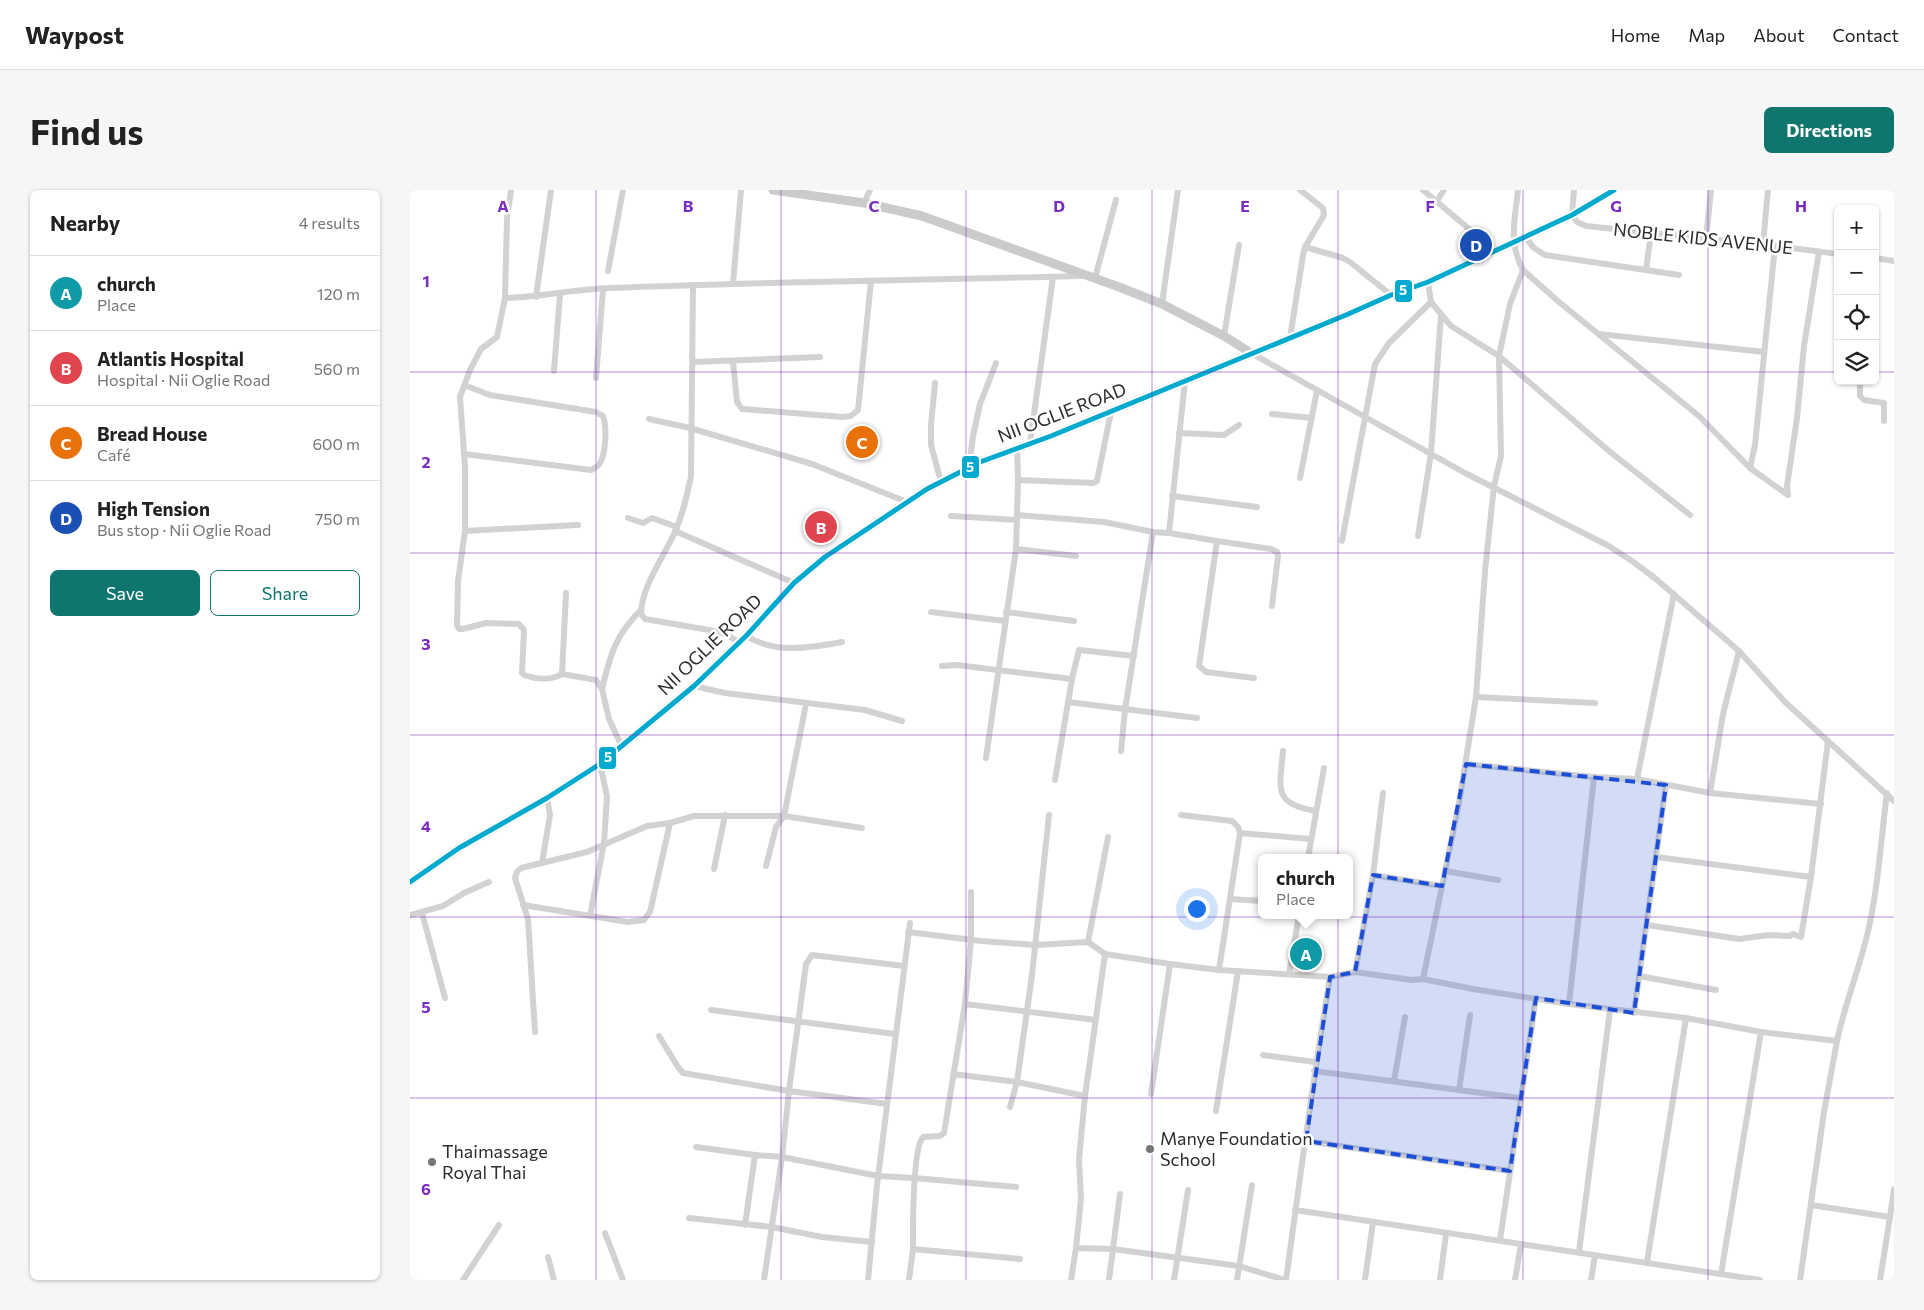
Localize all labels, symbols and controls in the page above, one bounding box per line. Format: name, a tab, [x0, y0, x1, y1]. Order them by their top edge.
text: Waypost	[25, 20, 124, 49]
text: Home	[1611, 24, 1660, 46]
text: Map	[1688, 24, 1725, 46]
text: About	[1753, 24, 1805, 46]
text: Contact	[1833, 24, 1899, 46]
button: Directions	[1764, 107, 1894, 153]
text: Find us	[30, 109, 144, 152]
text: A	[497, 196, 509, 215]
text: B	[683, 196, 694, 215]
text: C	[869, 196, 880, 215]
text: D	[1053, 196, 1065, 215]
text: E	[1240, 196, 1250, 215]
text: F	[1425, 196, 1435, 215]
text: G	[1610, 196, 1622, 215]
text: H	[1795, 196, 1807, 215]
map controls	[1834, 205, 1879, 385]
button: +	[1834, 205, 1879, 250]
text: Nearby	[50, 210, 120, 235]
text: 4 results	[299, 213, 360, 232]
street label: NOBLE KIDS AVENUE	[1612, 218, 1794, 258]
pin: D	[1460, 226, 1492, 264]
button: −	[1834, 250, 1879, 295]
text: 1	[422, 271, 430, 290]
text: church	[97, 272, 156, 295]
line badge: 5	[1394, 279, 1413, 303]
text: 5	[1399, 281, 1407, 298]
text: A	[60, 284, 72, 303]
text: 120 m	[317, 284, 360, 303]
text: Place	[97, 295, 136, 314]
button: locate	[1834, 295, 1879, 340]
button: layers	[1834, 340, 1879, 385]
text: Atlantis Hospital	[97, 347, 244, 370]
text: B	[61, 359, 71, 378]
text: 560 m	[314, 359, 360, 378]
text: Hospital · Nii Oglie Road	[97, 370, 270, 389]
street label: NII OGLIE ROAD	[994, 377, 1129, 447]
text: Bread House	[97, 422, 207, 445]
pin: C	[846, 423, 878, 461]
text: C	[61, 434, 71, 453]
text: 600 m	[312, 434, 360, 453]
text: Café	[97, 445, 131, 464]
text: 2	[421, 452, 431, 471]
line badge: 5	[961, 455, 980, 479]
text: 5	[966, 458, 974, 475]
text: High Tension	[97, 497, 210, 520]
pin: B	[805, 508, 837, 546]
text: D	[60, 509, 72, 528]
text: 750 m	[315, 509, 360, 528]
text: Bus stop · Nii Oglie Road	[97, 520, 271, 539]
button: Save	[50, 570, 200, 616]
button: Share	[210, 570, 360, 616]
street label: NII OGLIE ROAD	[653, 589, 766, 699]
text: 3	[421, 634, 431, 653]
line badge: 5	[598, 746, 617, 770]
text: 5	[604, 748, 612, 765]
text: 4	[421, 816, 431, 835]
popup	[1258, 854, 1353, 919]
text: church	[1276, 866, 1335, 889]
text: Place	[1276, 889, 1315, 908]
your location	[1184, 896, 1210, 922]
pin: A	[1290, 935, 1322, 973]
text: 5	[421, 997, 431, 1016]
place label: Manye Foundation School	[1160, 1127, 1312, 1170]
place label: Thaimassage Royal Thai	[442, 1140, 548, 1183]
marker: Manye Foundation School	[1144, 1143, 1156, 1155]
marker: Thaimassage Royal Thai	[426, 1156, 438, 1168]
text: 6	[421, 1179, 431, 1198]

